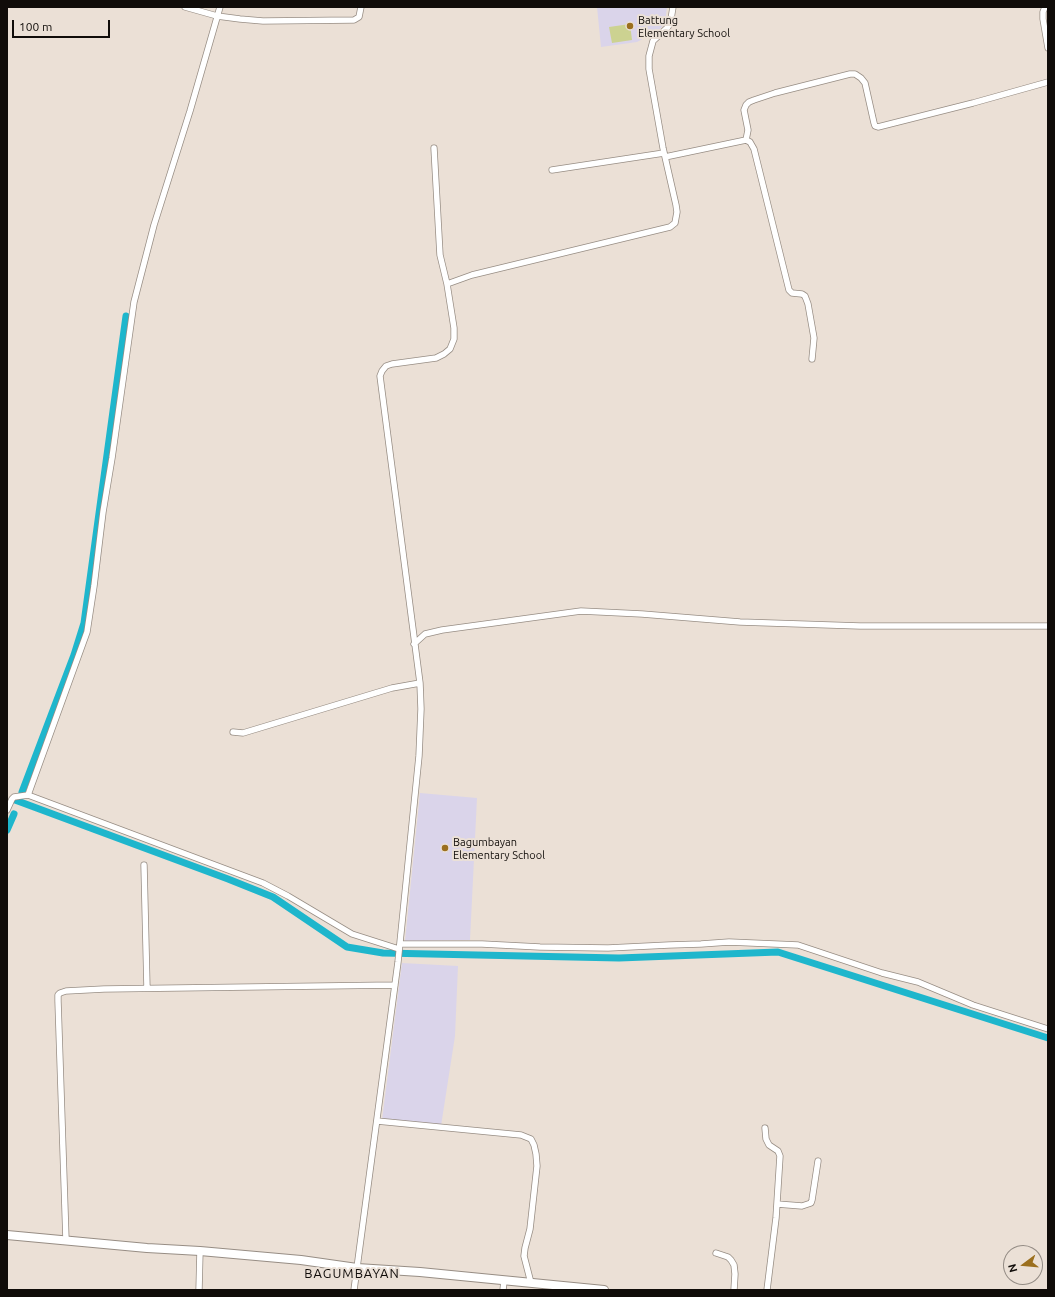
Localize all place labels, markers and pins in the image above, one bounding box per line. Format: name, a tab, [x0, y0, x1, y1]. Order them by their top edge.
place label: Battung Elementary School	[638, 13, 730, 39]
marker: Battung Elementary School	[625, 21, 635, 31]
place label: Bagumbayan Elementary School	[453, 835, 545, 861]
marker: Bagumbayan Elementary School	[440, 843, 450, 853]

